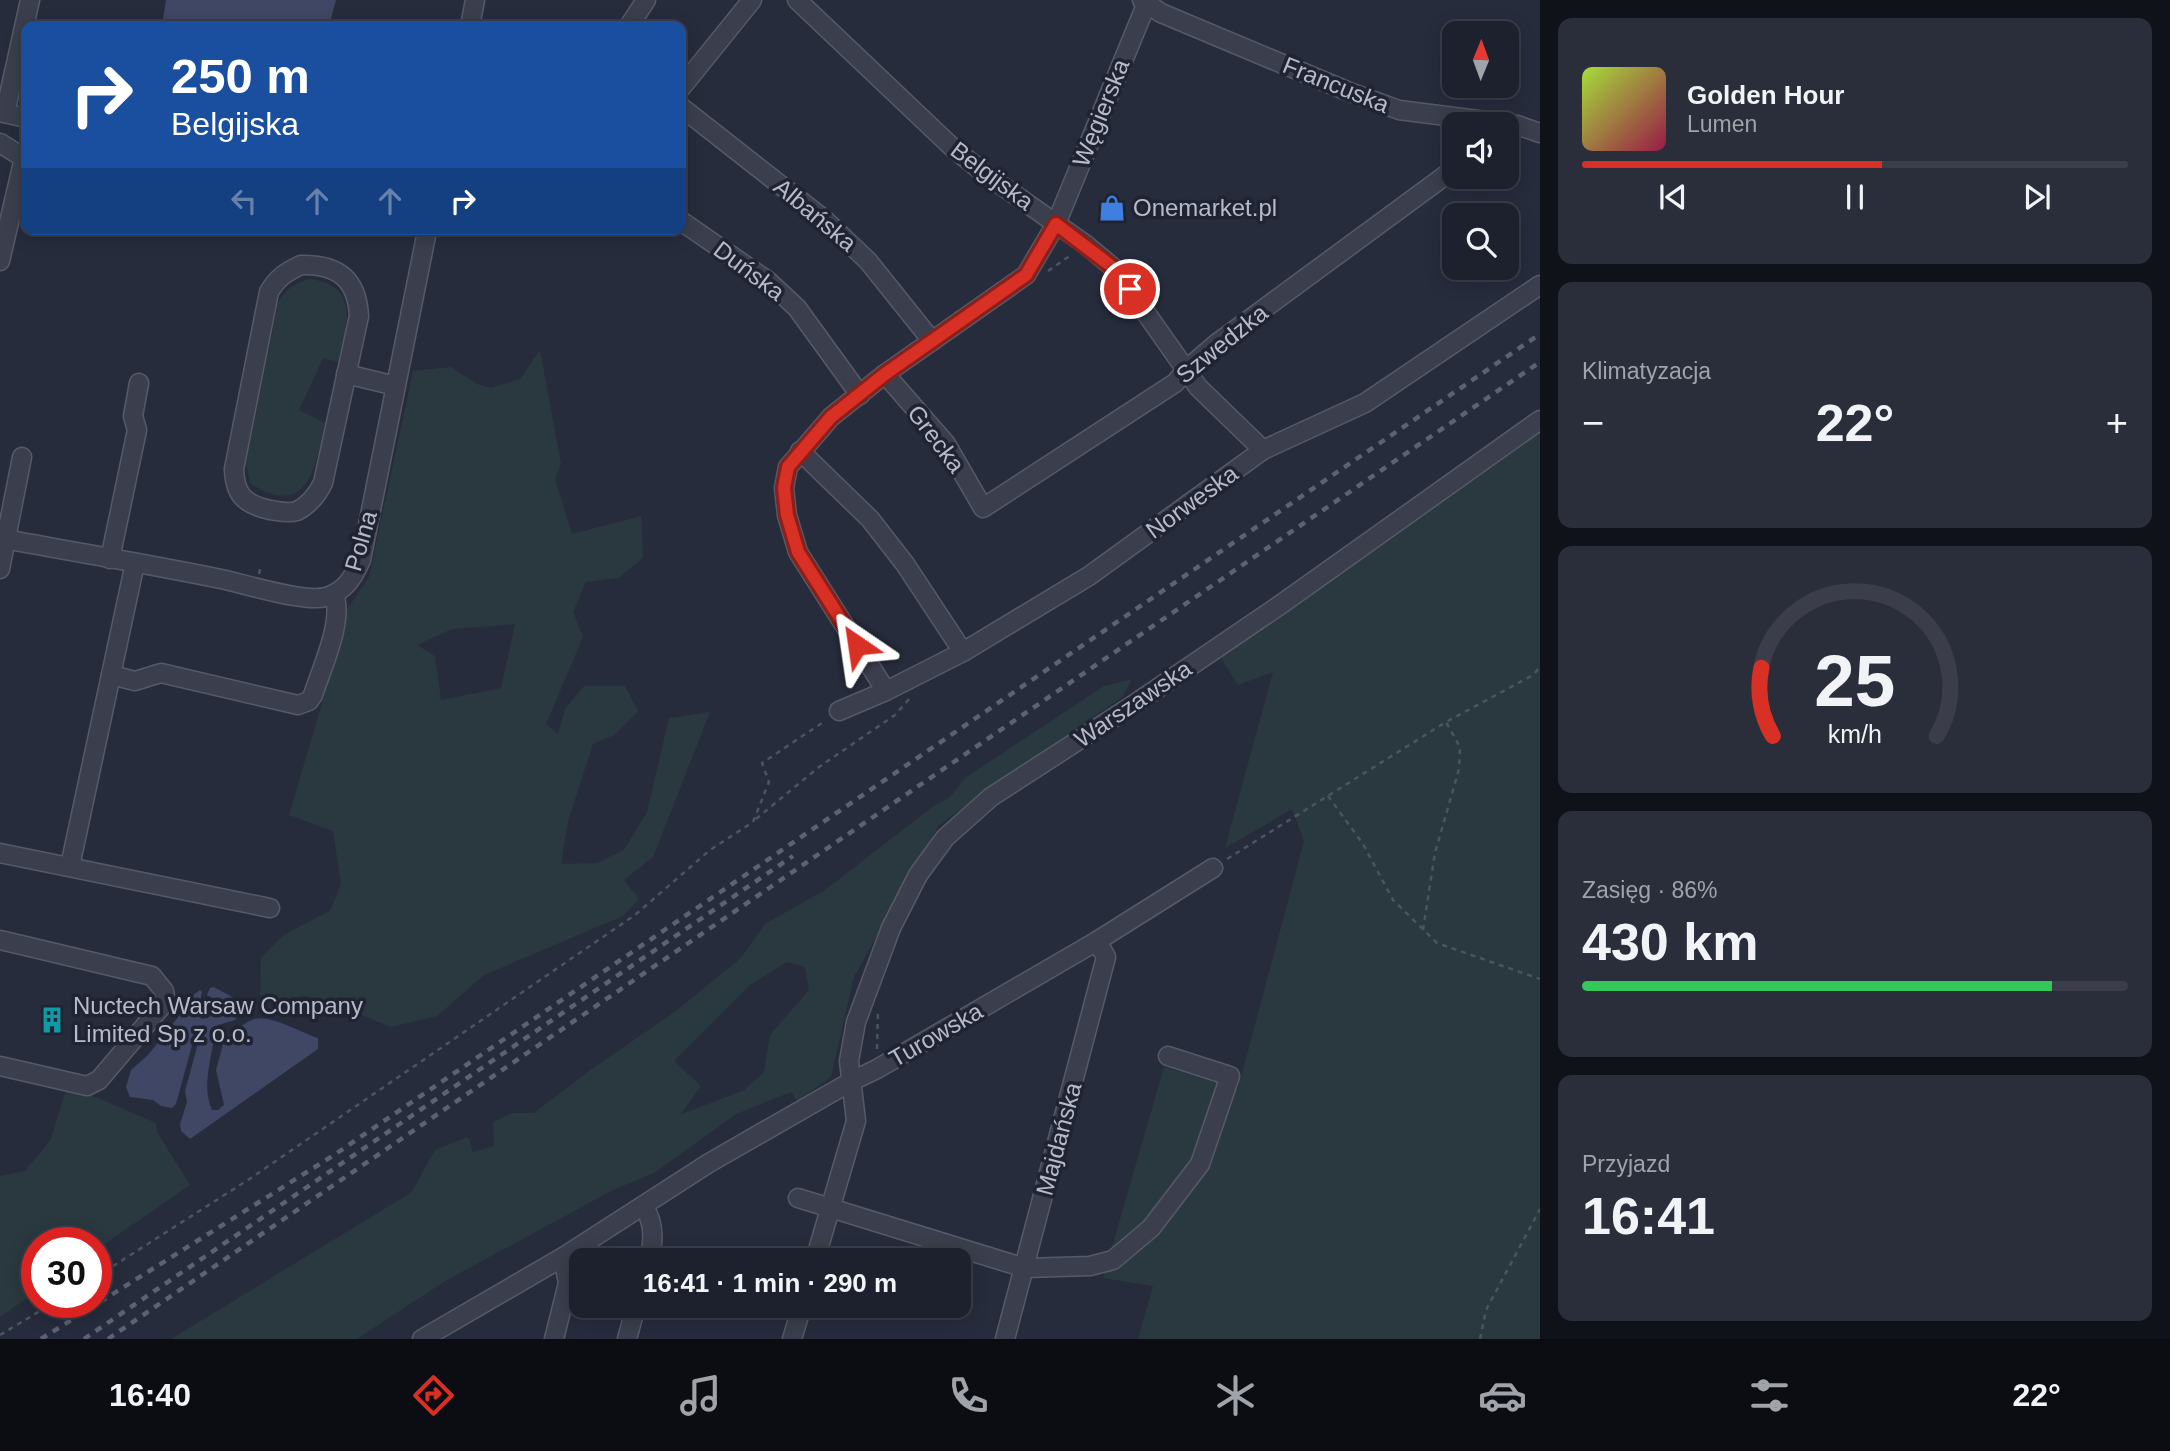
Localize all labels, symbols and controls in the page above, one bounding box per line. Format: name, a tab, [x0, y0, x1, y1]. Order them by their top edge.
north arrow	[1442, 21, 1519, 98]
map controls	[1442, 21, 1519, 280]
icon: right	[56, 49, 147, 140]
text: 250 m	[171, 49, 310, 103]
street label: Francuska	[1279, 51, 1394, 118]
street label: Węgierska	[1067, 55, 1135, 170]
text: Golden Hour	[1687, 80, 1844, 110]
text: Belgijska	[171, 106, 299, 142]
text: Lumen	[1687, 111, 1757, 137]
button: sound	[1442, 112, 1519, 189]
street label: Belgijska	[946, 136, 1039, 216]
street label: Albańska	[769, 173, 862, 257]
icon: previous	[1654, 178, 1692, 216]
icon: pause	[1836, 178, 1874, 216]
icon: next	[2018, 178, 2056, 216]
icon: left	[225, 182, 263, 220]
icon: ahead	[298, 182, 336, 220]
icon: ahead	[371, 182, 409, 220]
icon: right	[444, 182, 482, 220]
shop icon: Onemarket.pl	[1097, 193, 1127, 223]
place label: Onemarket.pl	[1133, 194, 1277, 221]
button: search	[1442, 203, 1519, 280]
street label: Duńska	[709, 235, 790, 306]
pin	[1100, 259, 1160, 319]
icon: arrive	[1111, 270, 1149, 308]
street label: Szwedzka	[1171, 298, 1273, 389]
text: Klimatyzacja	[1582, 358, 1711, 384]
text: 22°	[1816, 394, 1894, 452]
street label: Grecka	[902, 400, 971, 478]
text: −	[1582, 402, 1604, 444]
text: +	[2106, 402, 2128, 444]
street label: Norweska	[1141, 459, 1243, 544]
street label: Polna	[339, 507, 382, 574]
position arrow	[820, 608, 894, 682]
text: 25	[1815, 640, 1895, 721]
street label: Warszawska	[1069, 654, 1197, 753]
text: km/h	[1828, 719, 1882, 747]
text: Zasięg · 86%	[1582, 877, 1718, 903]
text: 430 km	[1582, 913, 1758, 971]
place label: Nuctech Warsaw Company Limited Sp z o.o.	[73, 992, 363, 1047]
street label: Turowska	[884, 997, 988, 1072]
building icon: Nuctech Warsaw Company Limited Sp z o.o.	[37, 1005, 67, 1035]
street label: Majdańska	[1030, 1079, 1087, 1198]
text: Przyjazd	[1582, 1151, 1670, 1177]
text: 16:41	[1582, 1187, 1715, 1245]
speed limit sign: 30	[21, 1227, 112, 1318]
text: 16:41 · 1 min · 290 m	[643, 1268, 897, 1298]
icon: directions	[409, 1371, 458, 1420]
icon: music	[676, 1371, 725, 1420]
icon: phone	[944, 1371, 993, 1420]
icon: climate	[1211, 1371, 1260, 1420]
icon: car	[1478, 1371, 1527, 1420]
icon: filters	[1745, 1371, 1794, 1420]
text: 16:40	[109, 1377, 191, 1413]
text: 22°	[2012, 1377, 2061, 1413]

